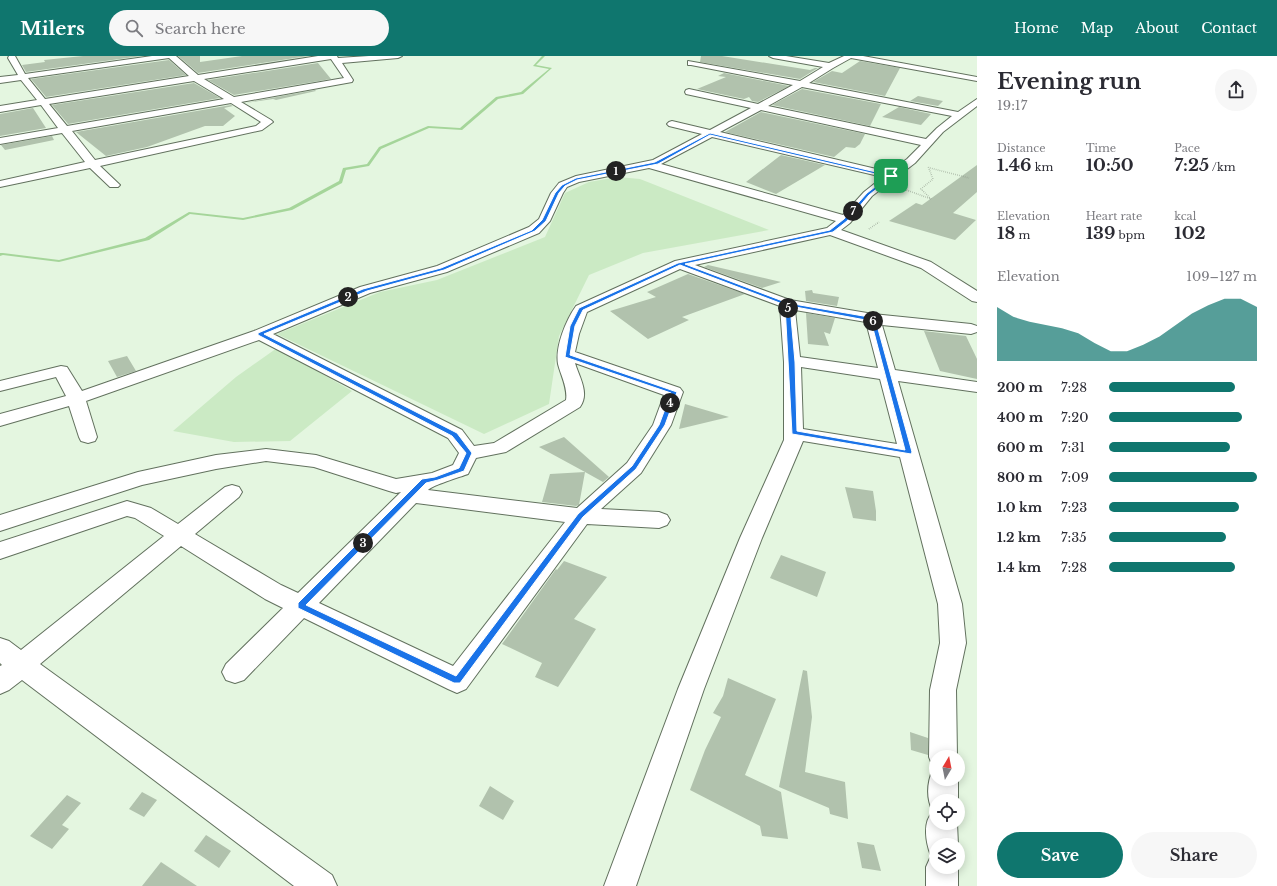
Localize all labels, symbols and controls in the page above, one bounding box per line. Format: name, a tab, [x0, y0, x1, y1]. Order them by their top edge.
search box	[109, 10, 389, 46]
text: Milers	[20, 17, 85, 40]
icon: search	[123, 17, 145, 39]
text: Search here	[155, 19, 246, 38]
text: Home	[1014, 19, 1059, 37]
text: Map	[1081, 19, 1113, 37]
text: About	[1135, 19, 1179, 37]
text: Contact	[1201, 19, 1257, 37]
text: Evening run	[997, 68, 1141, 95]
button: share	[1215, 69, 1257, 111]
text: 19:17	[997, 97, 1027, 114]
text: Distance	[997, 141, 1046, 155]
text: Time	[1086, 141, 1116, 155]
text: Pace	[1174, 141, 1200, 155]
text: 1.46	[997, 155, 1032, 176]
text: 10:50	[1086, 155, 1134, 176]
text: 7:25	[1174, 155, 1209, 176]
pin	[874, 159, 908, 193]
text: km	[1032, 160, 1053, 174]
text: /km	[1209, 160, 1235, 174]
pin: 1	[606, 161, 626, 181]
text: 1	[614, 164, 618, 178]
icon: arrive	[880, 165, 902, 187]
pin: 7	[843, 201, 863, 221]
text: 7	[850, 204, 856, 218]
text: Elevation	[997, 209, 1050, 223]
text: Heart rate	[1086, 209, 1142, 223]
text: kcal	[1174, 209, 1196, 223]
text: 18	[997, 223, 1015, 244]
text: 139	[1086, 223, 1115, 244]
text: 102	[1174, 223, 1206, 244]
text: m	[1015, 228, 1030, 242]
text: bpm	[1115, 228, 1145, 242]
text: Elevation	[997, 268, 1060, 285]
text: 109–127 m	[1186, 268, 1257, 285]
pin: 2	[338, 287, 358, 307]
text: 2	[344, 290, 352, 304]
pin: 5	[778, 298, 798, 318]
text: 5	[785, 301, 791, 315]
pin: 6	[863, 311, 883, 331]
text: 6	[869, 314, 877, 328]
text: 200 m	[997, 379, 1043, 396]
text: 7:28	[1061, 379, 1087, 396]
pin: 4	[660, 393, 680, 413]
text: 4	[666, 396, 674, 410]
text: 400 m	[997, 409, 1043, 426]
text: 7:20	[1061, 409, 1089, 426]
text: 600 m	[997, 439, 1043, 456]
text: 7:31	[1061, 439, 1085, 456]
text: 800 m	[997, 469, 1043, 486]
text: 7:09	[1061, 469, 1089, 486]
text: 1.0 km	[997, 499, 1042, 516]
text: 7:23	[1061, 499, 1087, 516]
text: 1.2 km	[997, 529, 1041, 546]
text: 7:35	[1061, 529, 1087, 546]
pin: 3	[353, 533, 373, 553]
text: 3	[359, 536, 367, 550]
text: 1.4 km	[997, 559, 1041, 576]
text: 7:28	[1061, 559, 1087, 576]
north arrow	[929, 750, 965, 786]
map controls	[929, 750, 965, 874]
button: locate	[929, 794, 965, 830]
button: Save	[997, 832, 1123, 878]
button: Share	[1131, 832, 1257, 878]
button: layers	[929, 838, 965, 874]

